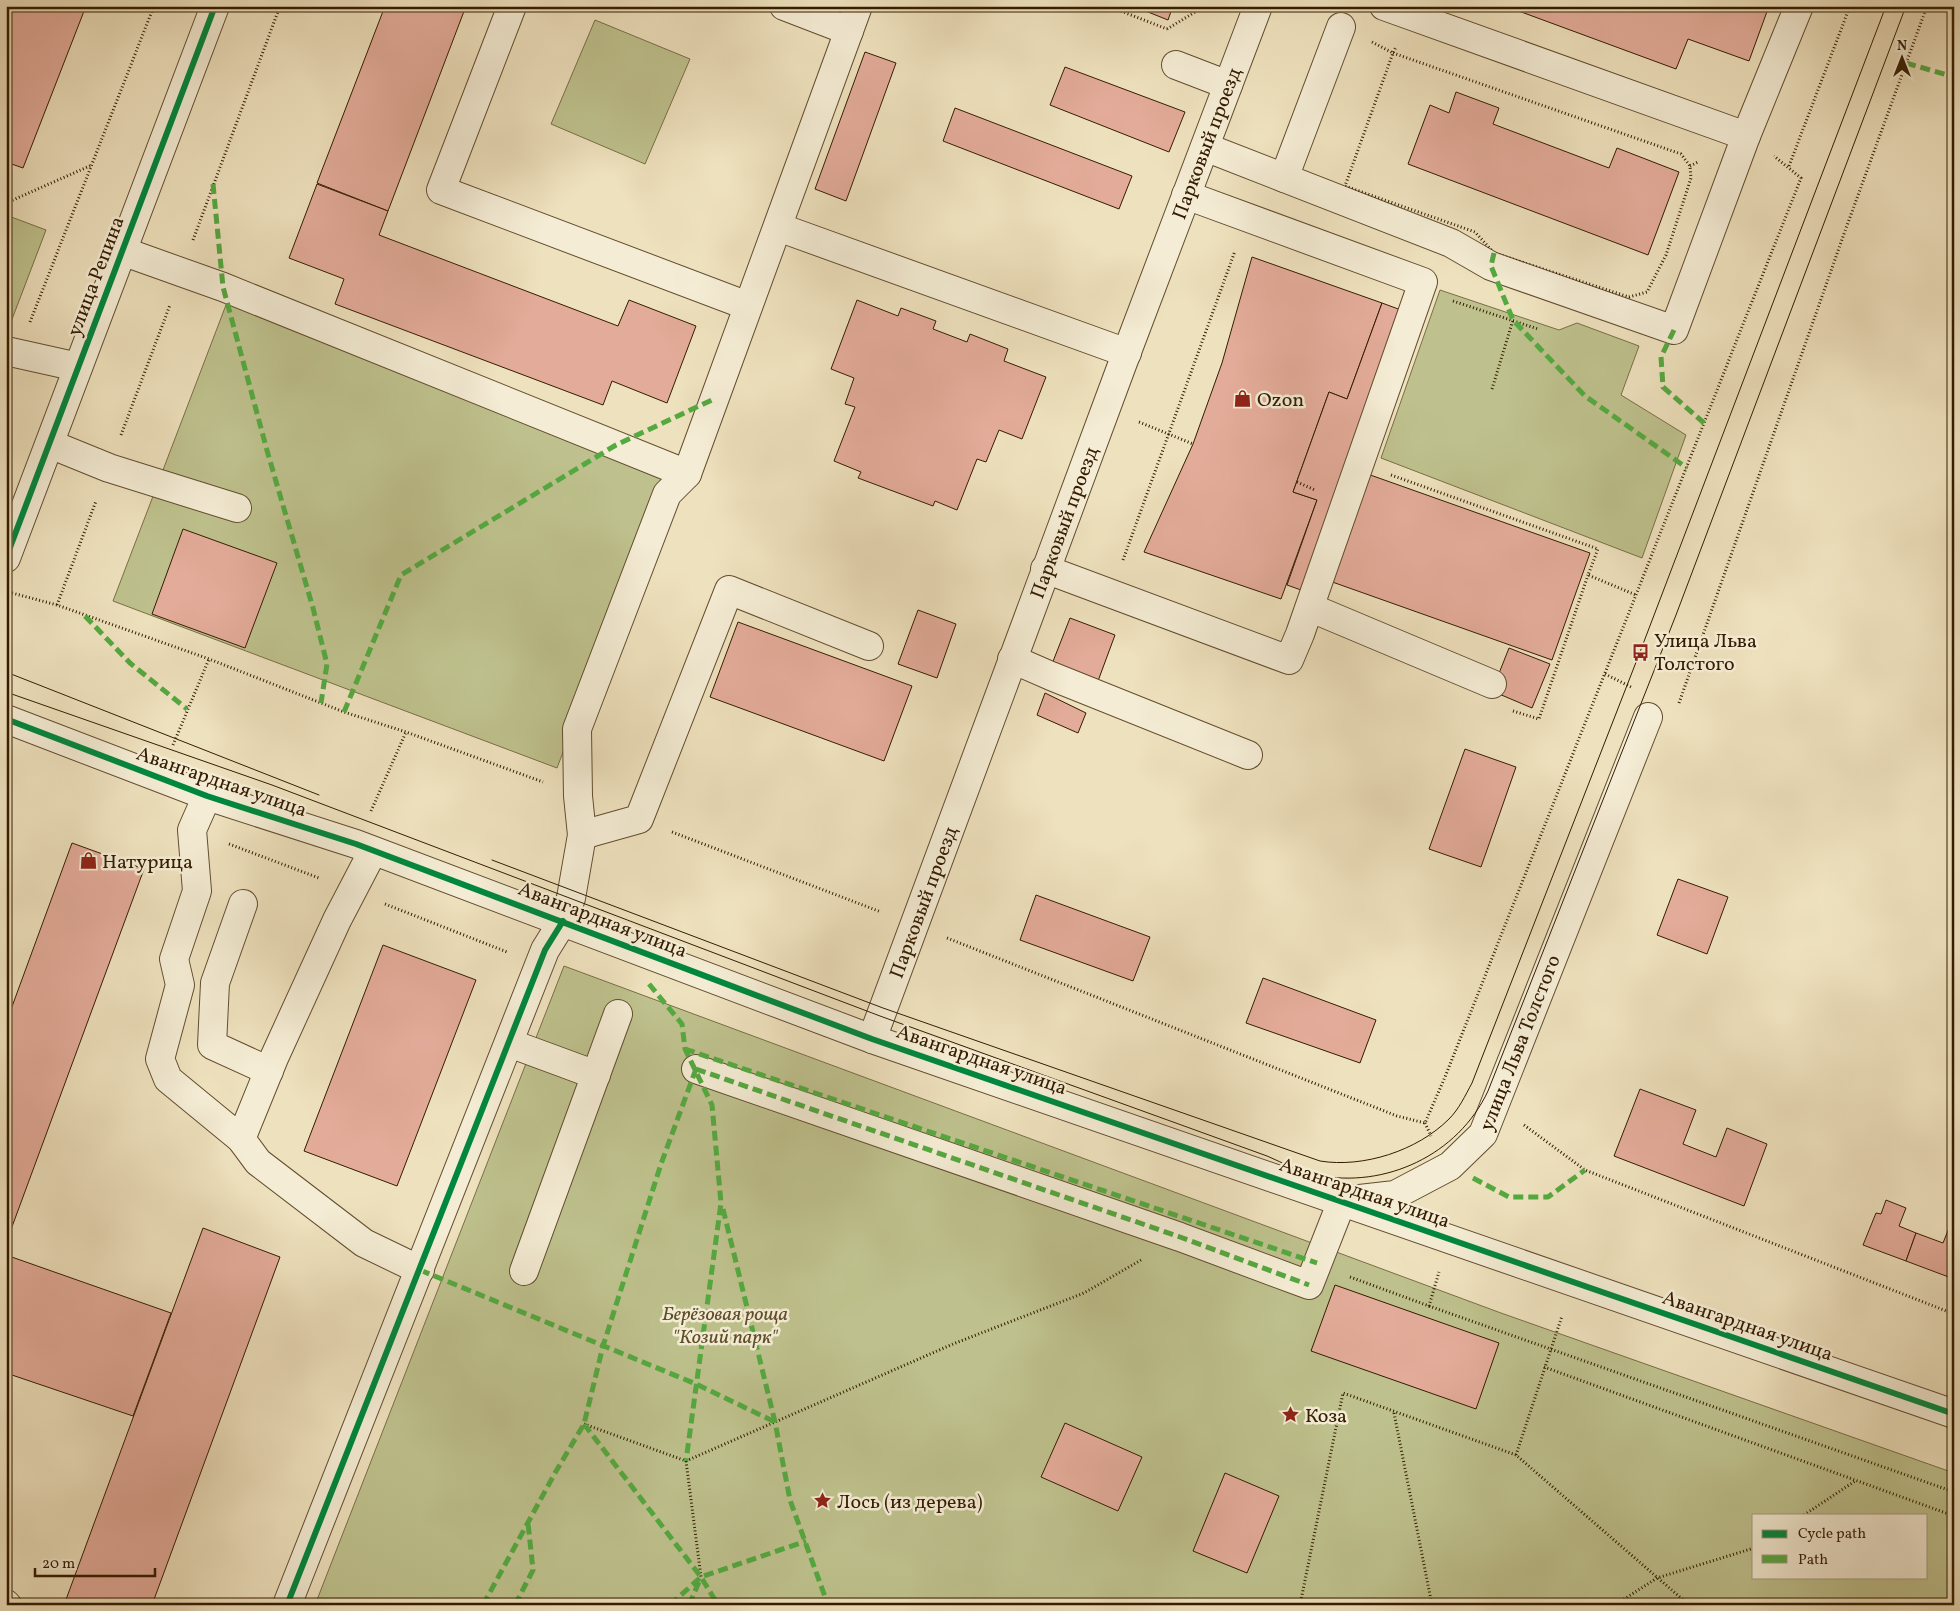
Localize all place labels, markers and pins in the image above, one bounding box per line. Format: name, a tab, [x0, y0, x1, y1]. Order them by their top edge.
place label: Ozon	[1257, 387, 1304, 415]
shop icon: Ozon	[1233, 389, 1253, 409]
place label: Улица Льва Толстого	[1654, 628, 1757, 679]
bus stop icon: Улица Льва Толстого	[1630, 642, 1650, 662]
place label: Натурица	[102, 849, 193, 877]
shop icon: Натурица	[78, 851, 98, 871]
place label: Коза	[1305, 1403, 1347, 1431]
place icon: Коза	[1281, 1405, 1301, 1425]
place label: Лось (из дерева)	[837, 1489, 983, 1517]
place icon: Лось (из дерева)	[813, 1491, 833, 1511]

